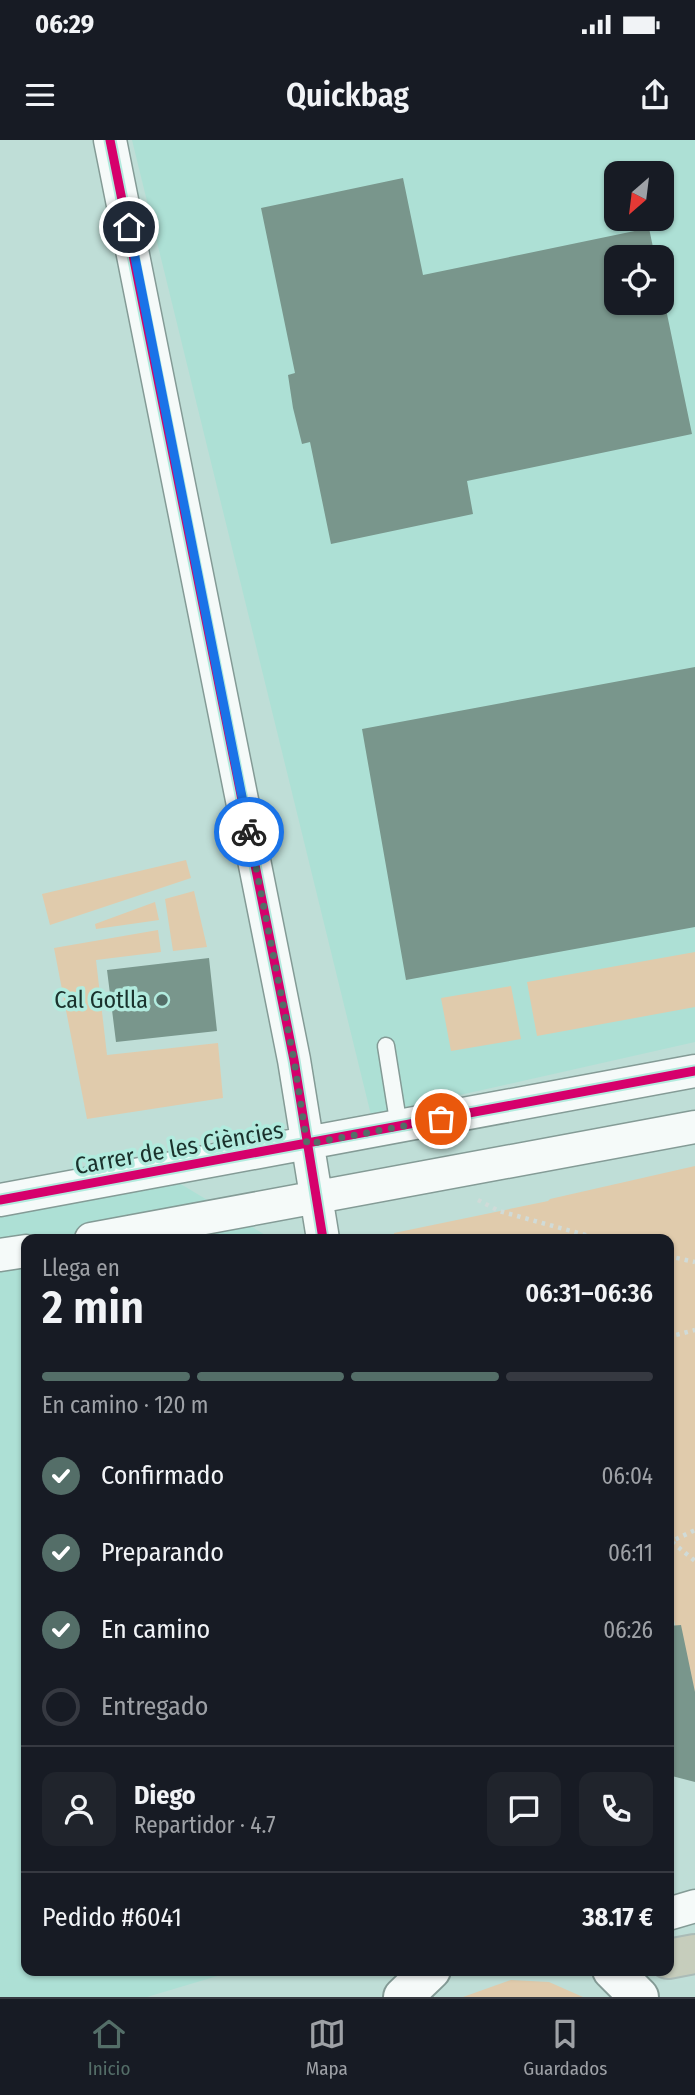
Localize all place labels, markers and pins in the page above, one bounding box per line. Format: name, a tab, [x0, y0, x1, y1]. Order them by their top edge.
pin	[99, 197, 159, 257]
place label: Cal Gotlla	[54, 986, 148, 1014]
marker: Cal Gotlla	[154, 992, 170, 1008]
pin	[411, 1089, 471, 1149]

